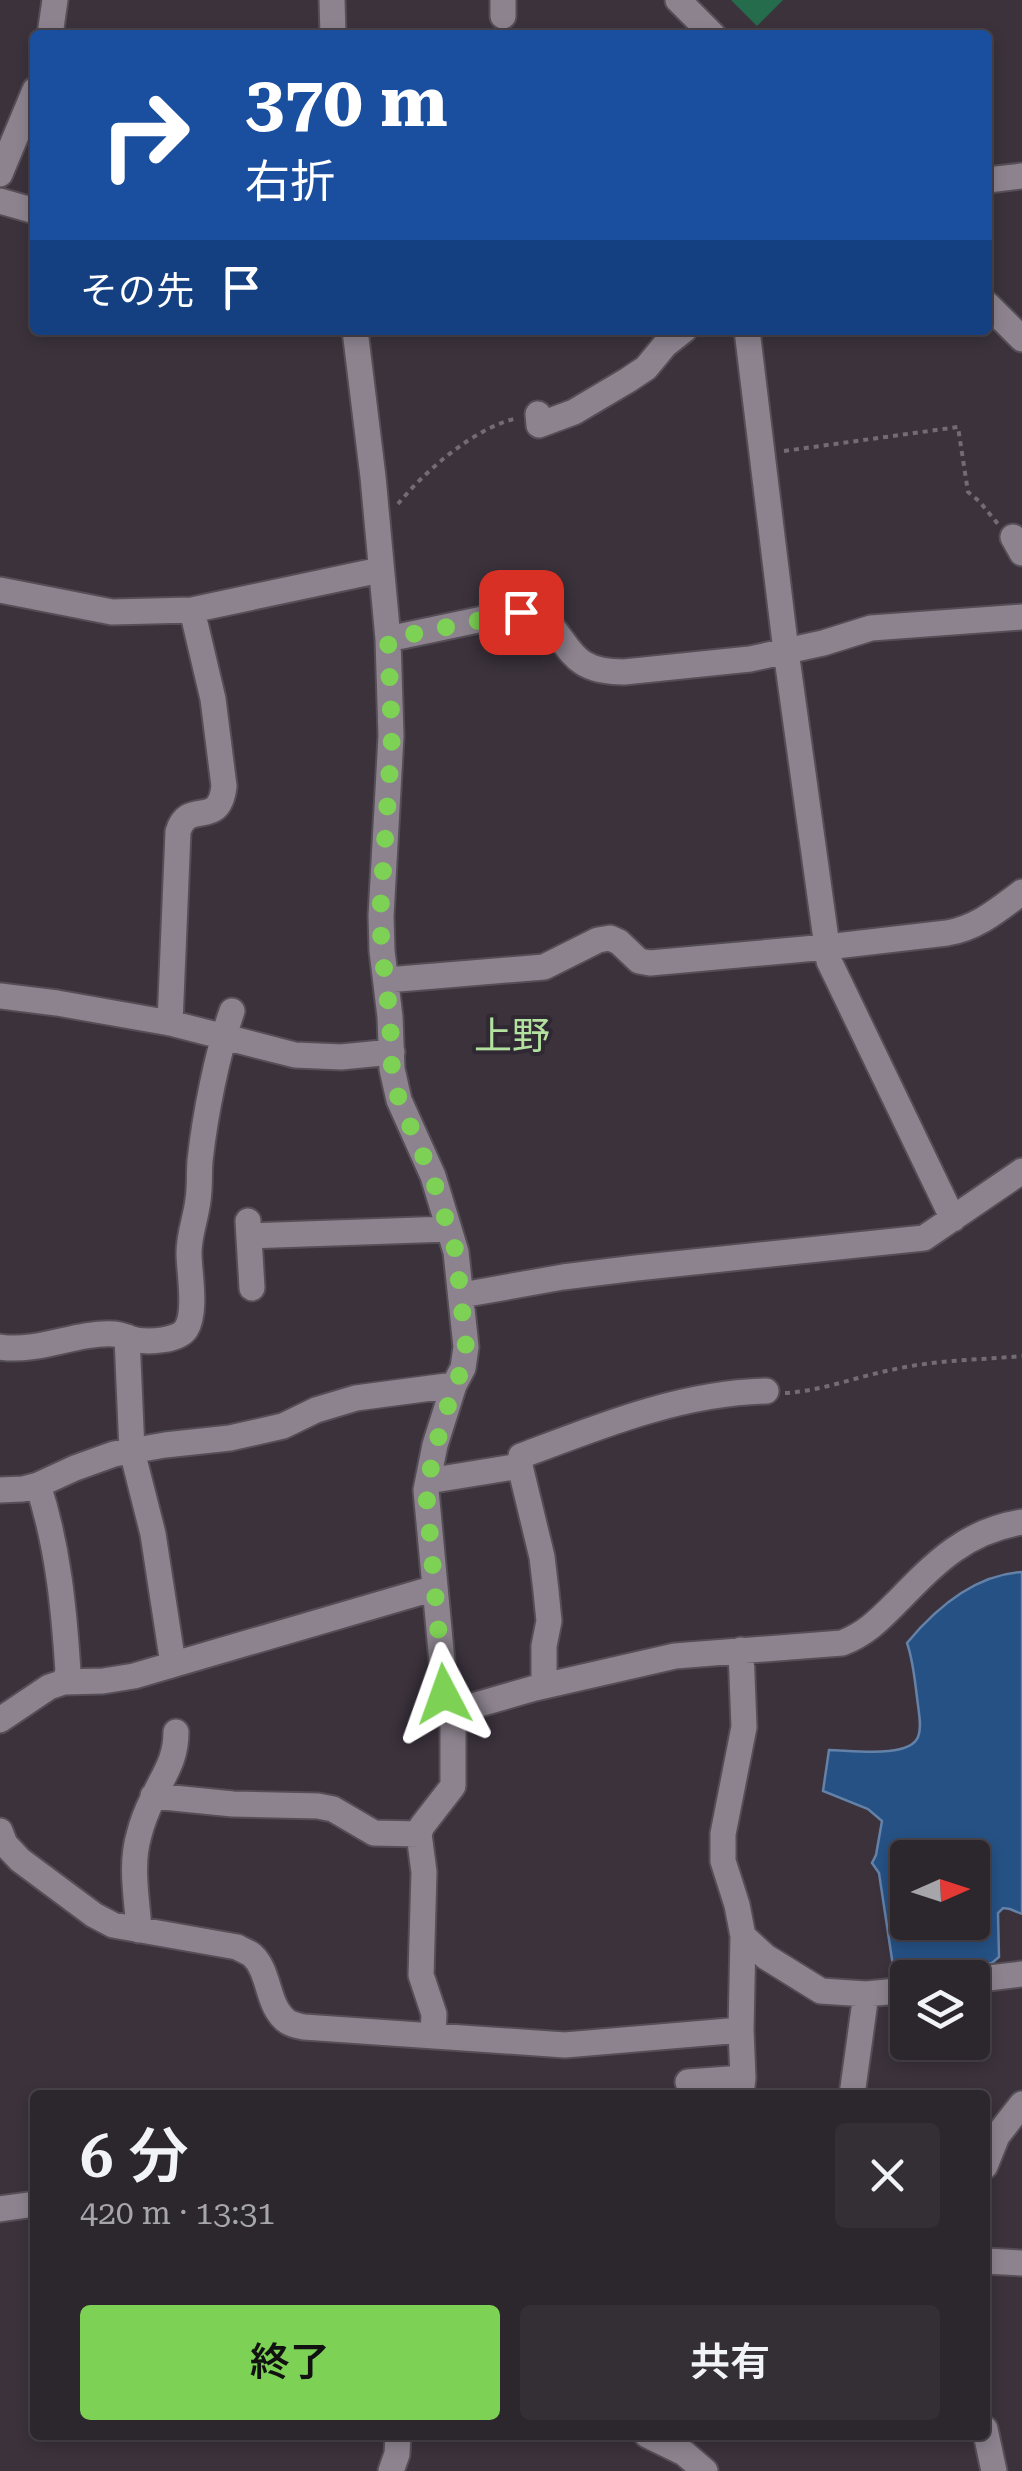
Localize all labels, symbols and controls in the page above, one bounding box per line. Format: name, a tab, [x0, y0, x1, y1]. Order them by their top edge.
text: 370 m	[245, 61, 448, 143]
icon: right	[80, 70, 210, 200]
text: 右折	[245, 155, 335, 208]
icon: arrive	[214, 260, 269, 315]
text: その先	[80, 269, 194, 313]
pin	[479, 570, 564, 655]
icon: arrive	[494, 585, 549, 640]
district label: 上野	[474, 1014, 550, 1058]
position arrow	[392, 1642, 496, 1746]
north arrow	[890, 1840, 990, 1940]
map controls	[890, 1840, 990, 2060]
button: layers	[890, 1960, 990, 2060]
text: 6 分	[80, 2121, 189, 2192]
button: close	[835, 2123, 940, 2228]
text: 420 m · 13:31	[80, 2194, 275, 2232]
button: 終了	[80, 2305, 500, 2420]
button: 共有	[520, 2305, 940, 2420]

